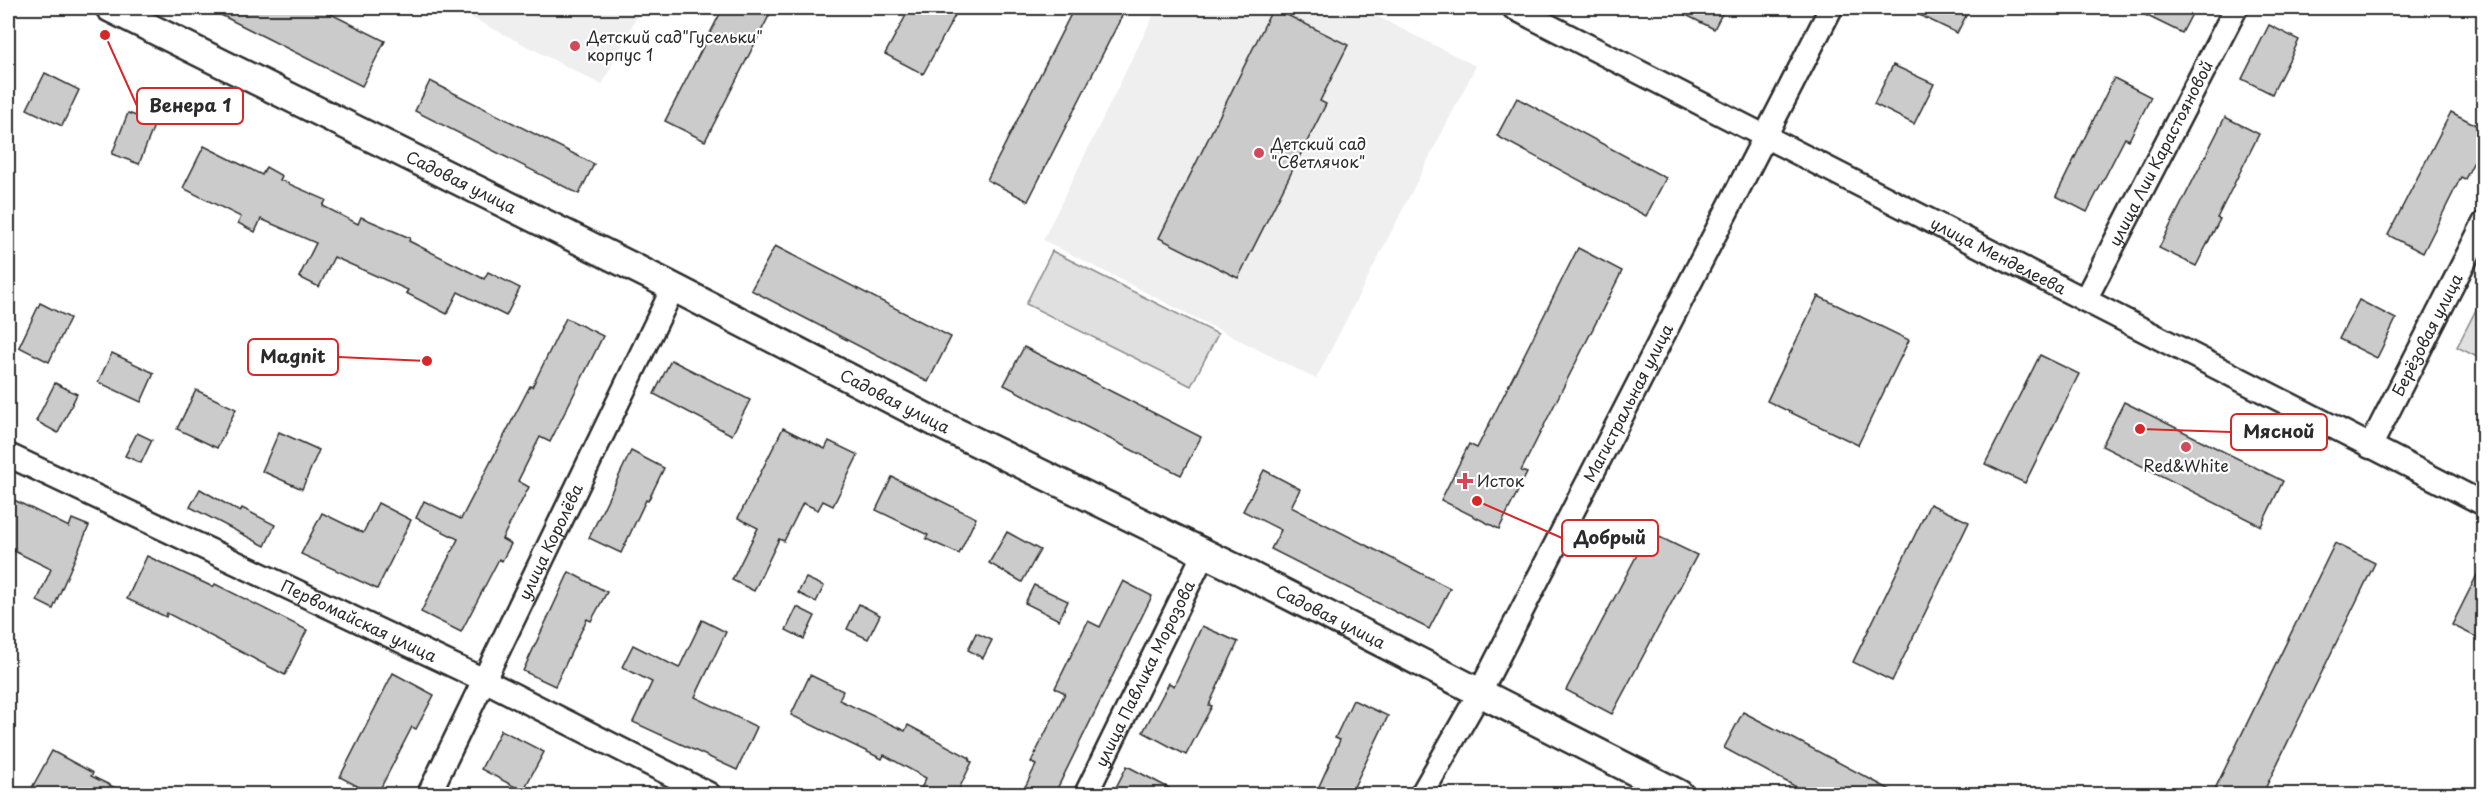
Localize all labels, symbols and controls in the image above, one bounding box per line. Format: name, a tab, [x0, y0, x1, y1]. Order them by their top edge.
place label: Детский сад"Гусельки" корпус 1	[586, 24, 763, 66]
marker: Детский сад"Гусельки" корпус 1	[568, 39, 582, 53]
street label: улица Лии Карастояновой	[2102, 56, 2218, 250]
callout: Венера 1	[137, 88, 243, 124]
text: Венера 1	[149, 91, 231, 118]
place label: Детский сад "Светлячок"	[1270, 131, 1366, 173]
street label: Садовая улица	[402, 144, 521, 219]
marker: Детский сад "Светлячок"	[1252, 146, 1266, 160]
street label: улица Менделеева	[1927, 210, 2071, 299]
street label: Берёзовая улица	[2385, 269, 2468, 400]
street label: Магистральная улица	[1577, 319, 1678, 486]
callout: Magnit	[248, 339, 338, 375]
text: Magnit	[260, 342, 326, 369]
street label: Садовая улица	[836, 362, 954, 439]
callout: Мясной	[2231, 414, 2327, 450]
text: Мясной	[2243, 417, 2315, 444]
marker: Red&White	[2179, 440, 2193, 454]
place label: Red&White	[2143, 453, 2229, 477]
place label: Исток	[1477, 468, 1525, 492]
marker: Исток	[1458, 474, 1472, 488]
street label: улица Королёва	[511, 479, 588, 603]
callout: Добрый	[1562, 520, 1658, 556]
text: Добрый	[1573, 523, 1646, 550]
street label: Первомайская улица	[277, 573, 441, 667]
street label: улица Павлика Морозова	[1088, 576, 1200, 771]
street label: Садовая улица	[1272, 578, 1390, 654]

